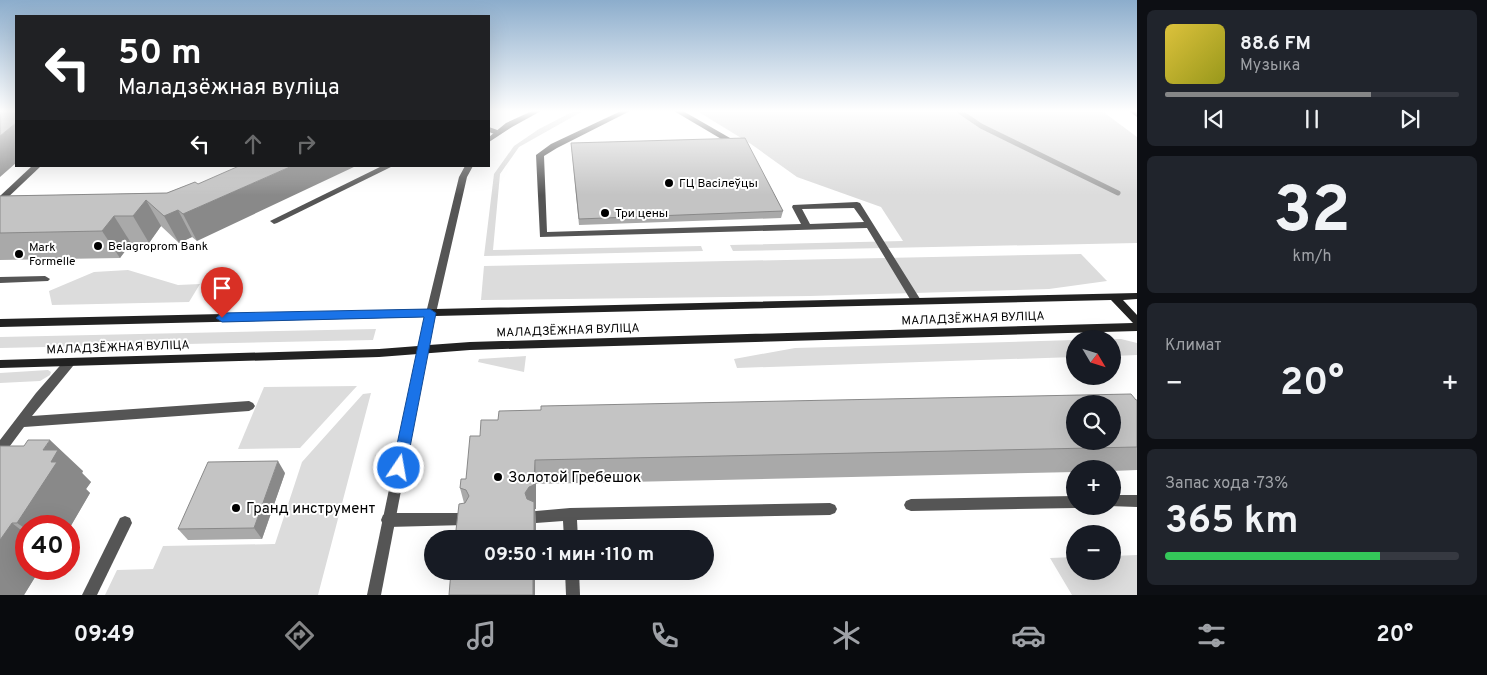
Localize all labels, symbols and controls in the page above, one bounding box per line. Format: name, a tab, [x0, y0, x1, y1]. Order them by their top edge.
text: 50 m	[118, 32, 202, 76]
text: 88.6 FM	[1240, 32, 1311, 56]
icon: left	[35, 35, 100, 100]
text: Музыка	[1240, 56, 1300, 76]
text: Маладзёжная вуліца	[118, 75, 340, 102]
icon: previous	[1200, 105, 1228, 133]
icon: pause	[1298, 105, 1326, 133]
icon: next	[1396, 105, 1424, 133]
icon: left	[186, 130, 214, 158]
icon: ahead	[239, 130, 267, 158]
icon: right	[292, 130, 320, 158]
text: 32	[1273, 173, 1351, 255]
place label: ГЦ Васілеўцы	[679, 176, 758, 192]
marker: ГЦ Васілеўцы	[663, 177, 675, 189]
place label: Три цены	[615, 206, 668, 222]
marker: Три цены	[599, 207, 611, 219]
place label: Belagroprom Bank	[108, 239, 208, 255]
place label: Mark Formelle	[29, 240, 76, 270]
marker: Belagroprom Bank	[92, 240, 104, 252]
text: km/h	[1293, 247, 1331, 267]
marker: Mark Formelle	[13, 248, 25, 260]
pin	[201, 267, 243, 318]
icon: arrive	[208, 274, 236, 302]
street label: МАЛАДЗЁЖНАЯ ВУЛІЦА	[901, 309, 1045, 329]
street label: МАЛАДЗЁЖНАЯ ВУЛІЦА	[496, 321, 640, 341]
north arrow	[1066, 330, 1121, 385]
map controls	[1066, 330, 1121, 580]
text: Климат	[1165, 336, 1222, 356]
street label: МАЛАДЗЁЖНАЯ ВУЛІЦА	[46, 338, 190, 358]
text: 20°	[1280, 360, 1344, 409]
text: −	[1165, 367, 1183, 403]
text: +	[1441, 367, 1459, 403]
button: search	[1066, 395, 1121, 450]
position arrow	[372, 441, 424, 493]
button: +	[1066, 460, 1121, 515]
place label: Золотой Гребешок	[508, 469, 641, 488]
marker: Золотой Гребешок	[492, 471, 504, 483]
text: Запас хода · 73%	[1165, 474, 1288, 494]
text: 365 km	[1165, 498, 1298, 547]
place label: Гранд инструмент	[246, 500, 375, 519]
marker: Гранд инструмент	[230, 502, 242, 514]
speed limit sign: 40	[15, 515, 80, 580]
button: −	[1066, 525, 1121, 580]
text: 09:50 · 1 мин · 110 m	[484, 543, 654, 567]
icon: directions	[282, 618, 317, 653]
icon: music	[464, 618, 499, 653]
icon: phone	[647, 618, 682, 653]
icon: climate	[829, 618, 864, 653]
icon: car	[1011, 618, 1046, 653]
icon: filters	[1194, 618, 1229, 653]
text: 09:49	[74, 622, 135, 649]
text: 20°	[1376, 622, 1413, 649]

